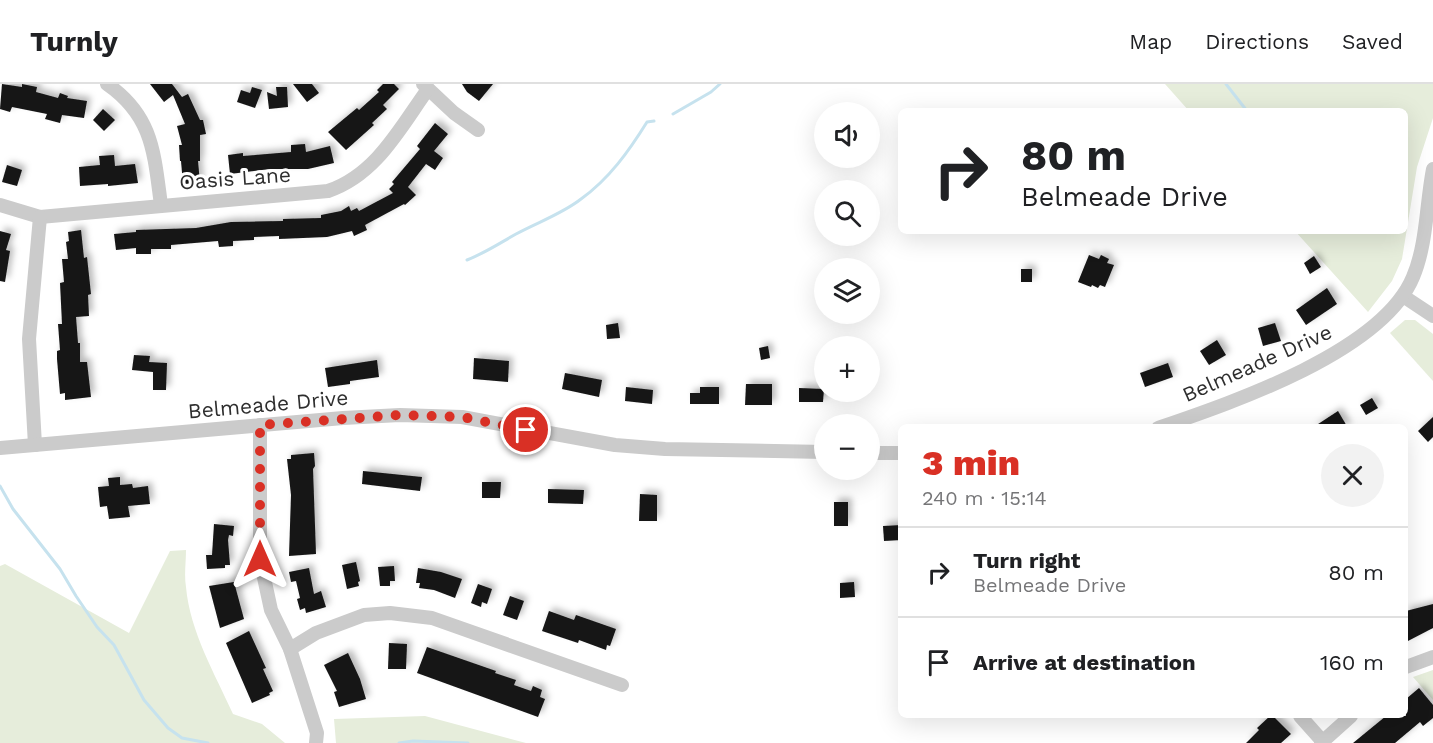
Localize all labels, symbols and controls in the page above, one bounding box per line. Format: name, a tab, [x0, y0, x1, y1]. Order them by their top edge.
text: Turnly	[30, 25, 118, 58]
text: Map	[1129, 29, 1172, 54]
text: Directions	[1205, 29, 1309, 54]
text: Saved	[1342, 29, 1403, 54]
map controls	[814, 102, 880, 480]
button: sound	[814, 102, 880, 168]
text: 80 m	[1021, 131, 1126, 180]
icon: right	[922, 132, 1000, 210]
street label: Oasis Lane	[178, 162, 292, 194]
button: search	[814, 180, 880, 246]
text: Belmeade Drive	[1021, 181, 1228, 213]
button: layers	[814, 258, 880, 324]
street label: Belmeade Drive	[1178, 319, 1336, 407]
button: +	[814, 336, 880, 402]
street label: Belmeade Drive	[187, 385, 349, 423]
pin	[500, 404, 551, 455]
icon: arrive	[509, 413, 542, 446]
button: −	[814, 414, 880, 480]
text: 3 min	[922, 442, 1020, 484]
button: close	[1321, 444, 1384, 507]
text: 240 m · 15:14	[922, 486, 1047, 510]
position arrow	[228, 527, 292, 591]
text: Turn right	[973, 548, 1080, 573]
icon: right	[922, 556, 955, 589]
text: 80 m	[1328, 560, 1384, 585]
text: Belmeade Drive	[973, 573, 1126, 597]
icon: arrive	[922, 646, 955, 679]
text: Arrive at destination	[973, 650, 1196, 675]
text: 160 m	[1320, 650, 1384, 675]

